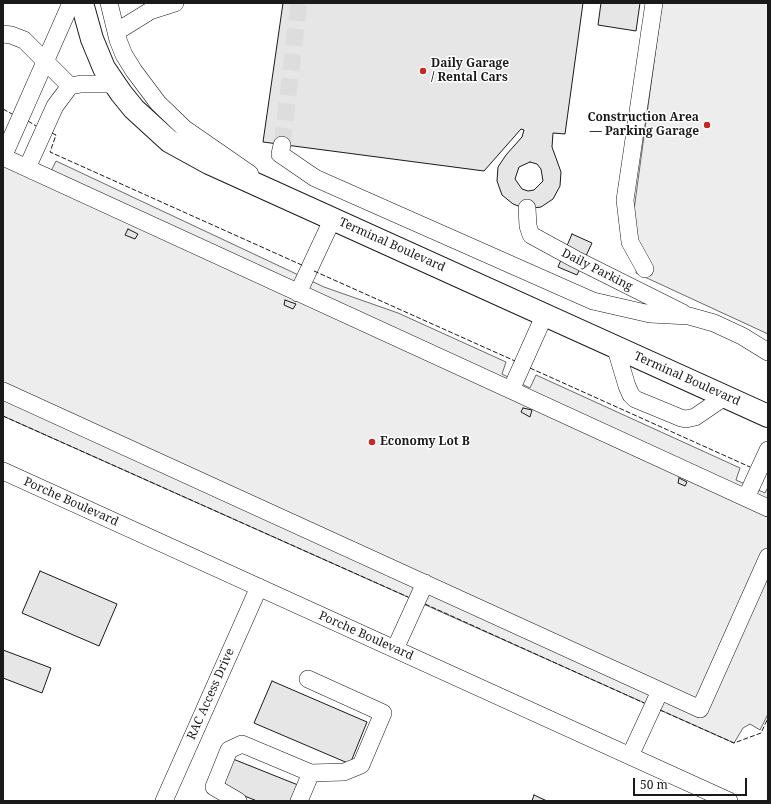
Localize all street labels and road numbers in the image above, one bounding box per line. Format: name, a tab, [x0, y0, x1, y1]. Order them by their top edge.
street label: Terminal Boulevard	[337, 215, 447, 275]
street label: Daily Parking	[559, 246, 635, 294]
street label: Terminal Boulevard	[632, 349, 742, 409]
street label: Porche Boulevard	[21, 475, 121, 529]
street label: Porche Boulevard	[316, 609, 416, 663]
street label: RAC Access Drive	[184, 646, 238, 742]

